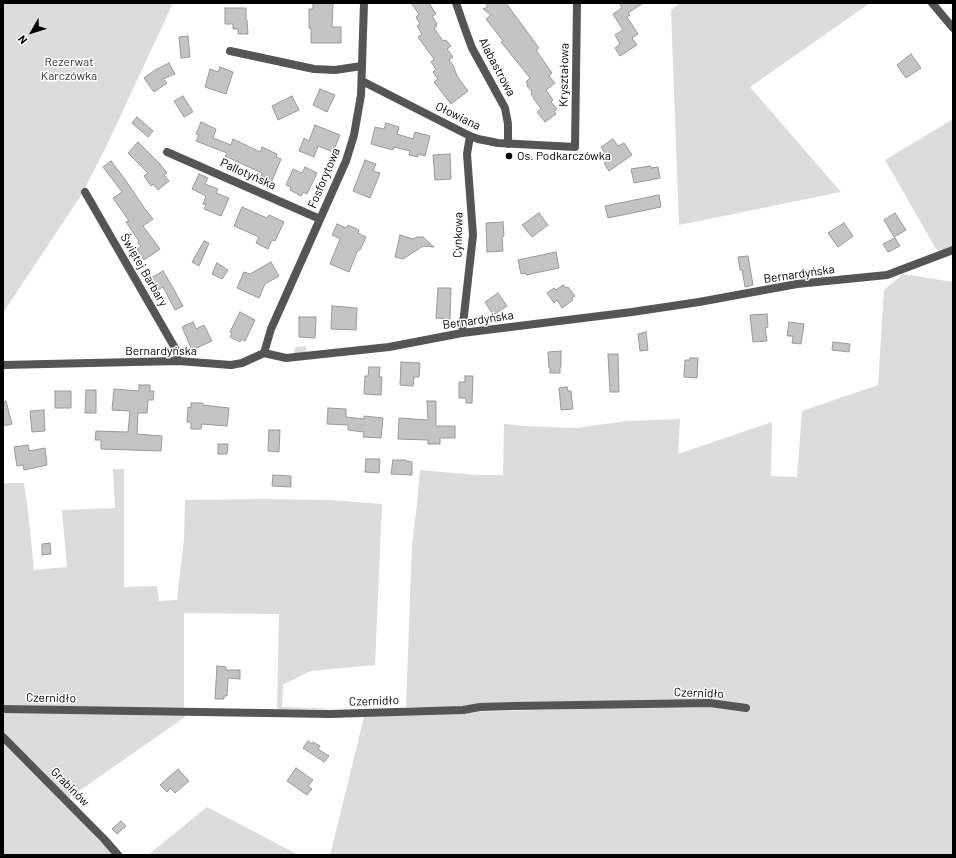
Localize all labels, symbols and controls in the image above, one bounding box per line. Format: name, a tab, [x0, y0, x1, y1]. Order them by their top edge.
north arrow	[12, 12, 52, 52]
text: N	[15, 33, 30, 47]
street label: Alabastrowa	[476, 35, 518, 99]
street label: Kryształowa	[556, 43, 572, 107]
park label: Rezerwat Karczówka	[41, 55, 97, 83]
street label: Ołowiana	[433, 99, 483, 133]
street label: Fosforytowa	[305, 146, 343, 210]
place label: Os. Podkarczówka	[517, 149, 611, 163]
marker: Os. Podkarczówka	[504, 151, 514, 161]
street label: Pallotyńska	[218, 155, 278, 193]
street label: Cynkowa	[450, 212, 466, 258]
street label: Świętej Barbary	[117, 231, 171, 309]
street label: Bernardyńska	[763, 262, 835, 286]
street label: Bernardyńska	[442, 308, 514, 332]
street label: Bernardyńska	[125, 344, 197, 358]
street label: Czernidło	[674, 685, 724, 701]
street label: Czernidło	[26, 690, 76, 706]
street label: Czernidło	[349, 693, 399, 709]
street label: Grabinów	[48, 765, 92, 809]

